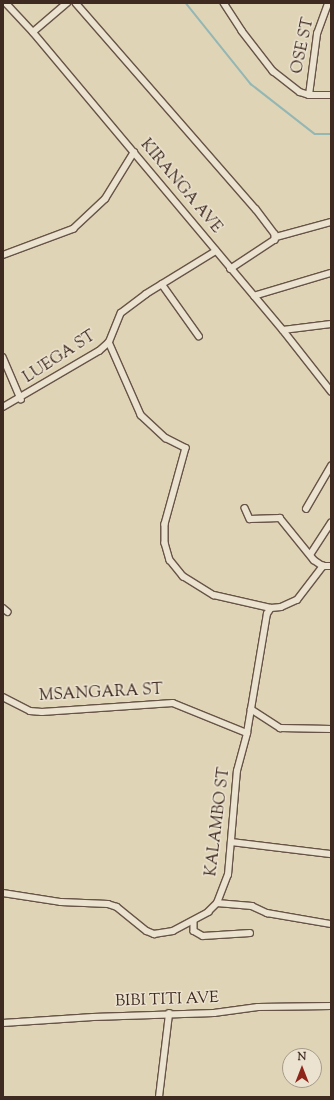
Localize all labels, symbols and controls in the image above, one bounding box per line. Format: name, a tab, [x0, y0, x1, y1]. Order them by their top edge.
street label: OSE ST	[289, 16, 319, 76]
street label: KIRANGA AVE	[135, 136, 225, 238]
street label: LUEGA ST	[20, 328, 100, 388]
street label: MSANGARA ST	[39, 681, 163, 707]
street label: KALAMBO ST	[203, 766, 235, 878]
street label: BIBI TITI AVE	[115, 990, 219, 1012]
north arrow	[282, 1048, 322, 1088]
text: N	[298, 1049, 306, 1065]

